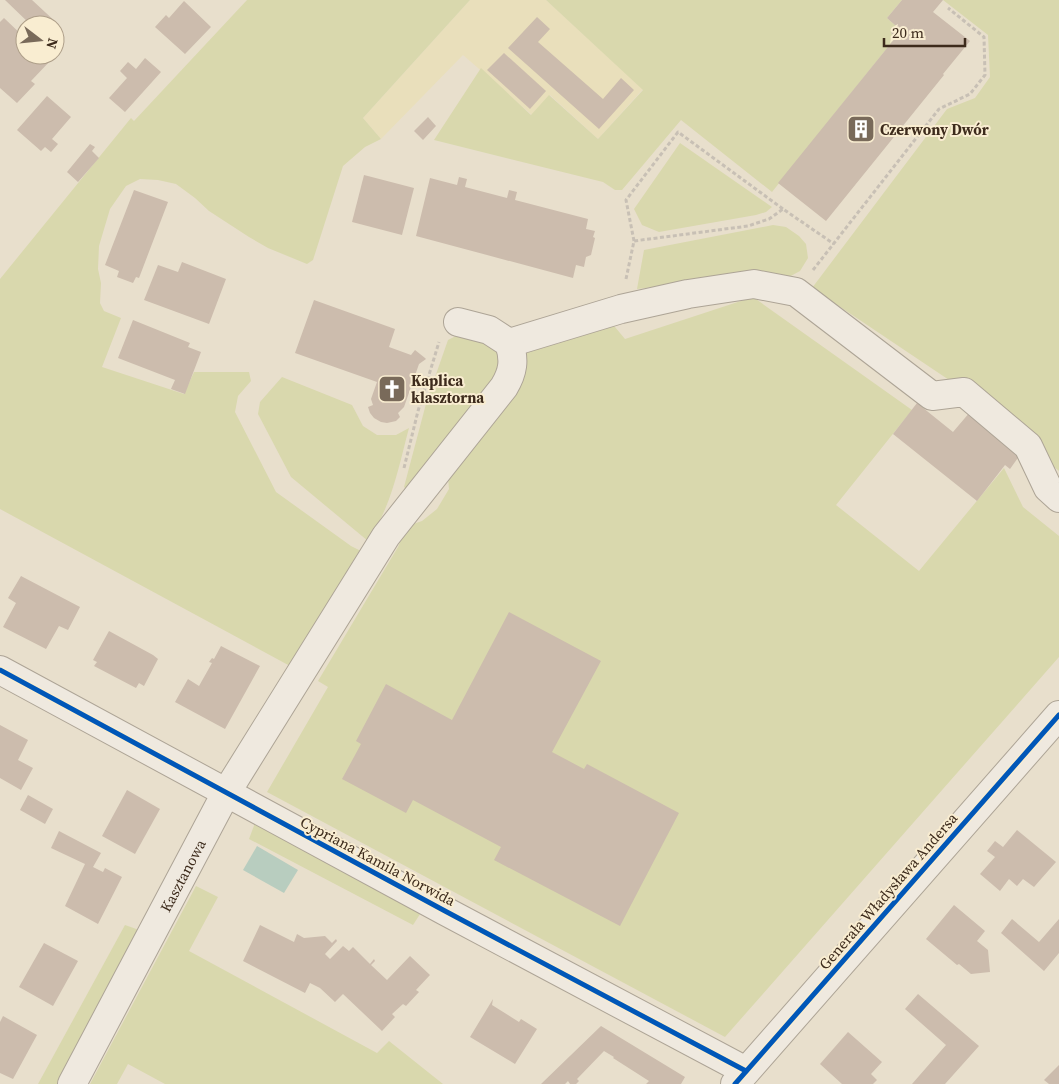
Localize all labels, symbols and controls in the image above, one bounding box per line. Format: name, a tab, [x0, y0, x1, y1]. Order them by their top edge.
north arrow	[15, 15, 65, 65]
scale bar	[884, 15, 965, 47]
text: 20 m	[892, 22, 924, 43]
text: N	[41, 36, 64, 51]
building icon: Czerwony Dwór	[846, 114, 876, 144]
place label: Czerwony Dwór	[880, 119, 989, 140]
place label: Kaplica klasztorna	[411, 370, 485, 408]
church icon: Kaplica klasztorna	[377, 374, 407, 404]
street label: Generała Władysława Andersa	[814, 808, 962, 974]
street label: Cypriana Kamila Norwida	[297, 811, 460, 911]
street label: Kasztanowa	[155, 835, 210, 915]

